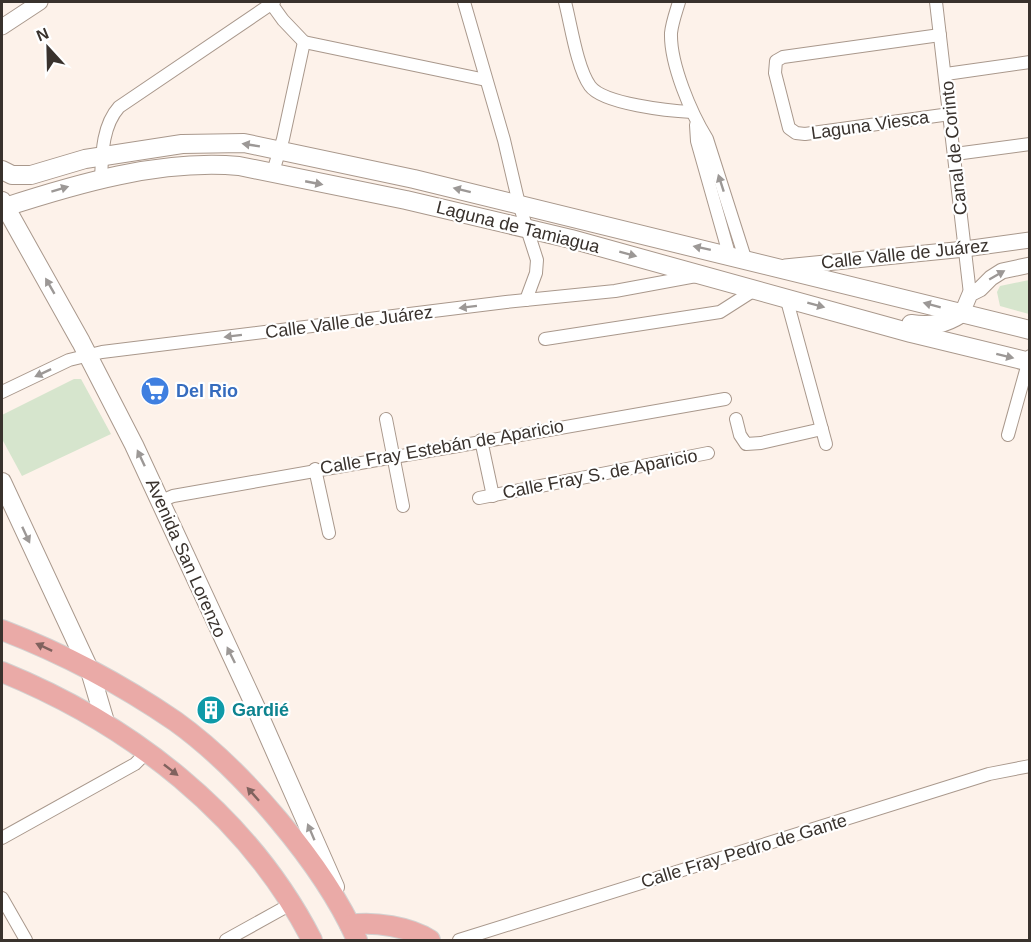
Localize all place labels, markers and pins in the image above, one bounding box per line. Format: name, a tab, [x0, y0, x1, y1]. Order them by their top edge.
supermarket icon: Del Rio	[139, 375, 171, 407]
place label: Del Rio	[176, 381, 238, 401]
building icon: Gardié	[195, 694, 227, 726]
place label: Gardié	[232, 700, 289, 720]

